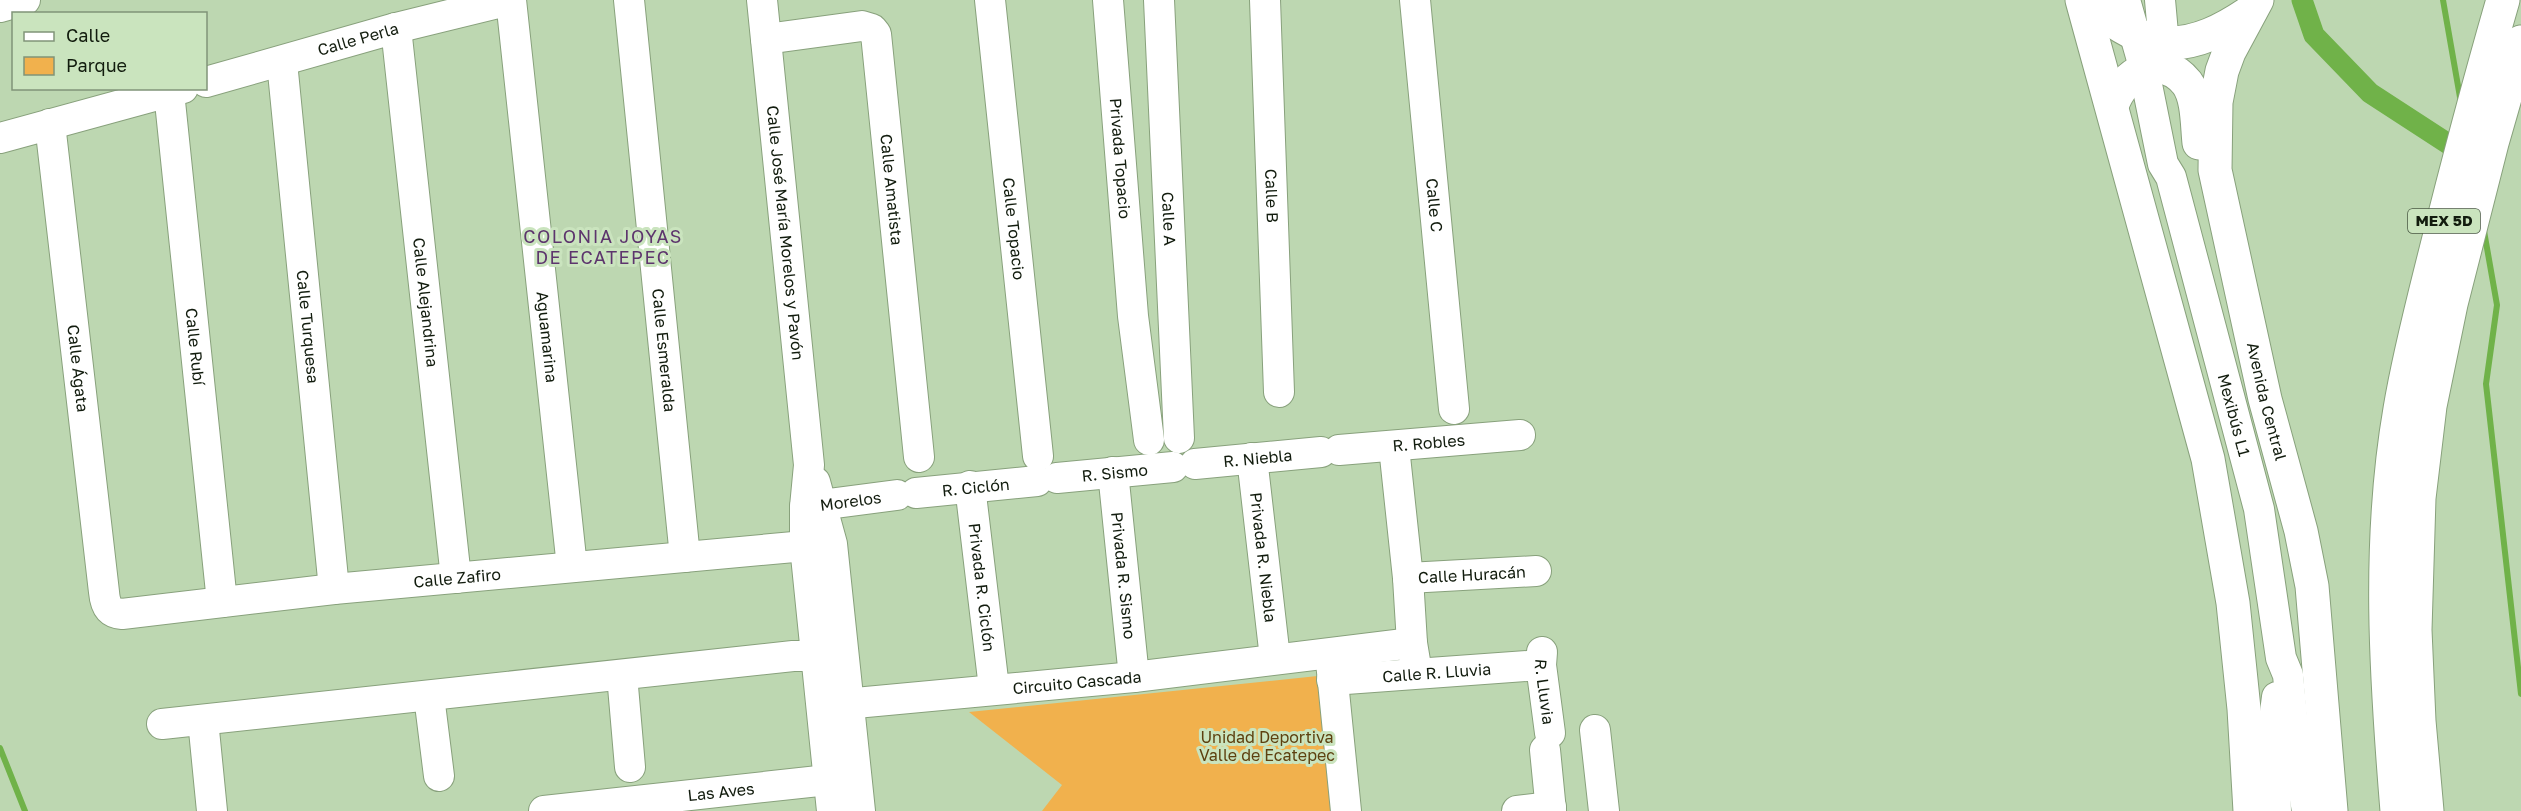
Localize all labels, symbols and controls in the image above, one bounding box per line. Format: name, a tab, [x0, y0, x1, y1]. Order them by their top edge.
legend	[12, 12, 207, 90]
street label: Calle Perla	[315, 18, 401, 60]
text: Calle	[66, 24, 110, 46]
text: Parque	[66, 54, 127, 76]
street label: Privada Topacio	[1106, 97, 1135, 220]
street label: Calle José María Morelos y Pavón	[763, 104, 808, 361]
street label: Calle Amatista	[876, 133, 907, 246]
street label: Calle B	[1261, 169, 1283, 223]
street label: Calle Topacio	[999, 176, 1029, 281]
street label: Calle C	[1422, 177, 1447, 233]
street label: Calle A	[1158, 191, 1180, 246]
road number: MEX 5D	[2408, 209, 2480, 233]
district label: COLONIA JOYAS DE ECATEPEC	[523, 225, 683, 268]
street label: Calle Alejandrina	[409, 236, 443, 368]
street label: Calle Turquesa	[293, 269, 324, 384]
street label: Calle Esmeralda	[648, 288, 680, 413]
street label: Aguamarina	[532, 290, 562, 384]
street label: Calle Rubí	[181, 307, 210, 388]
street label: Calle Ágata	[63, 323, 93, 413]
street label: Avenida Central	[2243, 340, 2291, 463]
street label: Mexibús L1	[2214, 372, 2255, 459]
street label: R. Robles	[1392, 430, 1466, 456]
street label: R. Niebla	[1222, 445, 1293, 471]
street label: R. Sismo	[1081, 459, 1149, 486]
street label: R. Ciclón	[941, 474, 1011, 500]
street label: Morelos	[819, 487, 883, 515]
street label: Privada R. Niebla	[1246, 491, 1281, 624]
street label: Privada R. Sismo	[1107, 511, 1140, 640]
street label: Privada R. Ciclón	[964, 522, 1000, 653]
street label: Calle Huracán	[1417, 562, 1526, 587]
street label: Calle Zafiro	[412, 564, 502, 592]
street label: R. Lluvia	[1531, 658, 1559, 726]
street label: Calle R. Lluvia	[1382, 659, 1492, 686]
street label: Circuito Cascada	[1012, 666, 1142, 698]
park label: Unidad Deportiva Valle de Ecatepec	[1199, 727, 1335, 765]
street label: Las Aves	[687, 778, 755, 805]

